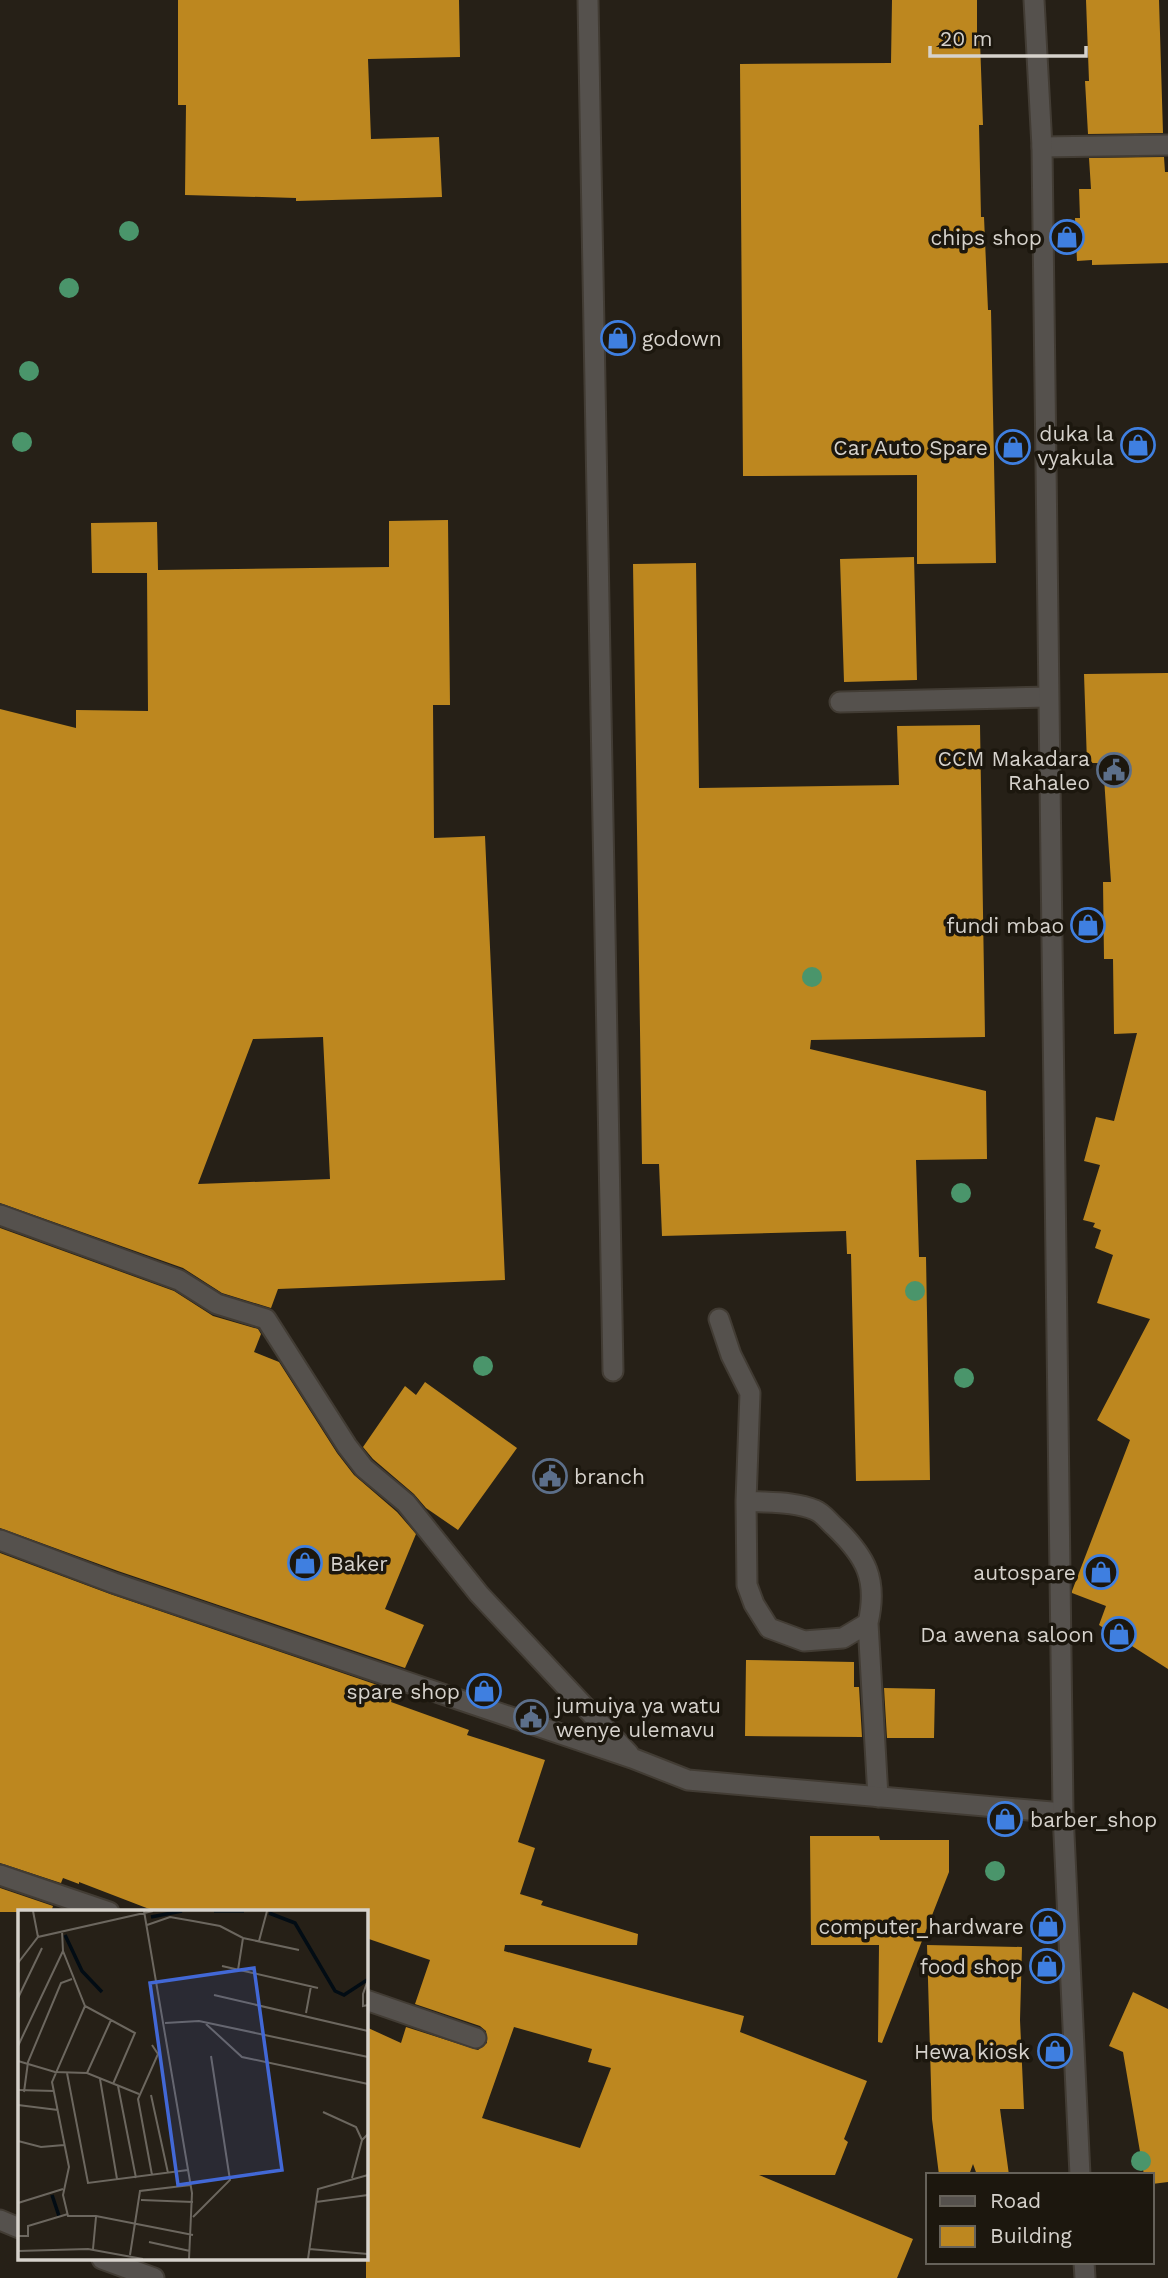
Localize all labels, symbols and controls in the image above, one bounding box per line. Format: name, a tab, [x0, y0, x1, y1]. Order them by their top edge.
scale bar	[930, 14, 1086, 58]
text: 20 m	[940, 26, 992, 51]
shop icon: chips shop	[1048, 218, 1086, 256]
place label: chips shop	[930, 225, 1042, 250]
shop icon: godown	[599, 319, 637, 357]
place label: godown	[642, 326, 722, 351]
place label: duka la vyakula	[1037, 421, 1114, 470]
shop icon: duka la vyakula	[1119, 426, 1157, 464]
shop icon: Car Auto Spare	[994, 428, 1032, 466]
place label: Car Auto Spare	[833, 435, 988, 460]
place label: CCM Makadara Rahaleo	[938, 746, 1090, 795]
public building icon: CCM Makadara Rahaleo	[1095, 751, 1133, 789]
shop icon: fundi mbao	[1069, 906, 1107, 944]
place label: fundi mbao	[946, 913, 1064, 938]
public building icon: branch	[531, 1457, 569, 1495]
place label: branch	[574, 1464, 645, 1489]
shop icon: Baker	[286, 1544, 324, 1582]
place label: Baker	[330, 1551, 388, 1576]
shop icon: autospare	[1082, 1553, 1120, 1591]
place label: autospare	[973, 1560, 1076, 1585]
shop icon: Da awena saloon	[1100, 1615, 1138, 1653]
place label: Da awena saloon	[920, 1622, 1094, 1647]
shop icon: spare shop	[465, 1672, 503, 1710]
place label: spare shop	[347, 1679, 460, 1704]
place label: jumuiya ya watu wenye ulemavu	[554, 1693, 721, 1742]
public building icon: jumuiya ya watu wenye ulemavu	[512, 1698, 550, 1736]
shop icon: barber_shop	[986, 1800, 1024, 1838]
place label: barber_shop	[1030, 1807, 1157, 1832]
shop icon: computer_hardware	[1029, 1907, 1067, 1945]
inset map	[18, 1910, 368, 2260]
place label: computer_hardware	[818, 1914, 1024, 1939]
shop icon: food shop	[1028, 1947, 1066, 1985]
place label: food shop	[920, 1954, 1023, 1979]
shop icon: Hewa kiosk	[1036, 2032, 1074, 2070]
place label: Hewa kiosk	[914, 2039, 1030, 2064]
legend	[926, 2173, 1154, 2264]
text: Road	[990, 2188, 1041, 2213]
text: Building	[990, 2223, 1072, 2248]

